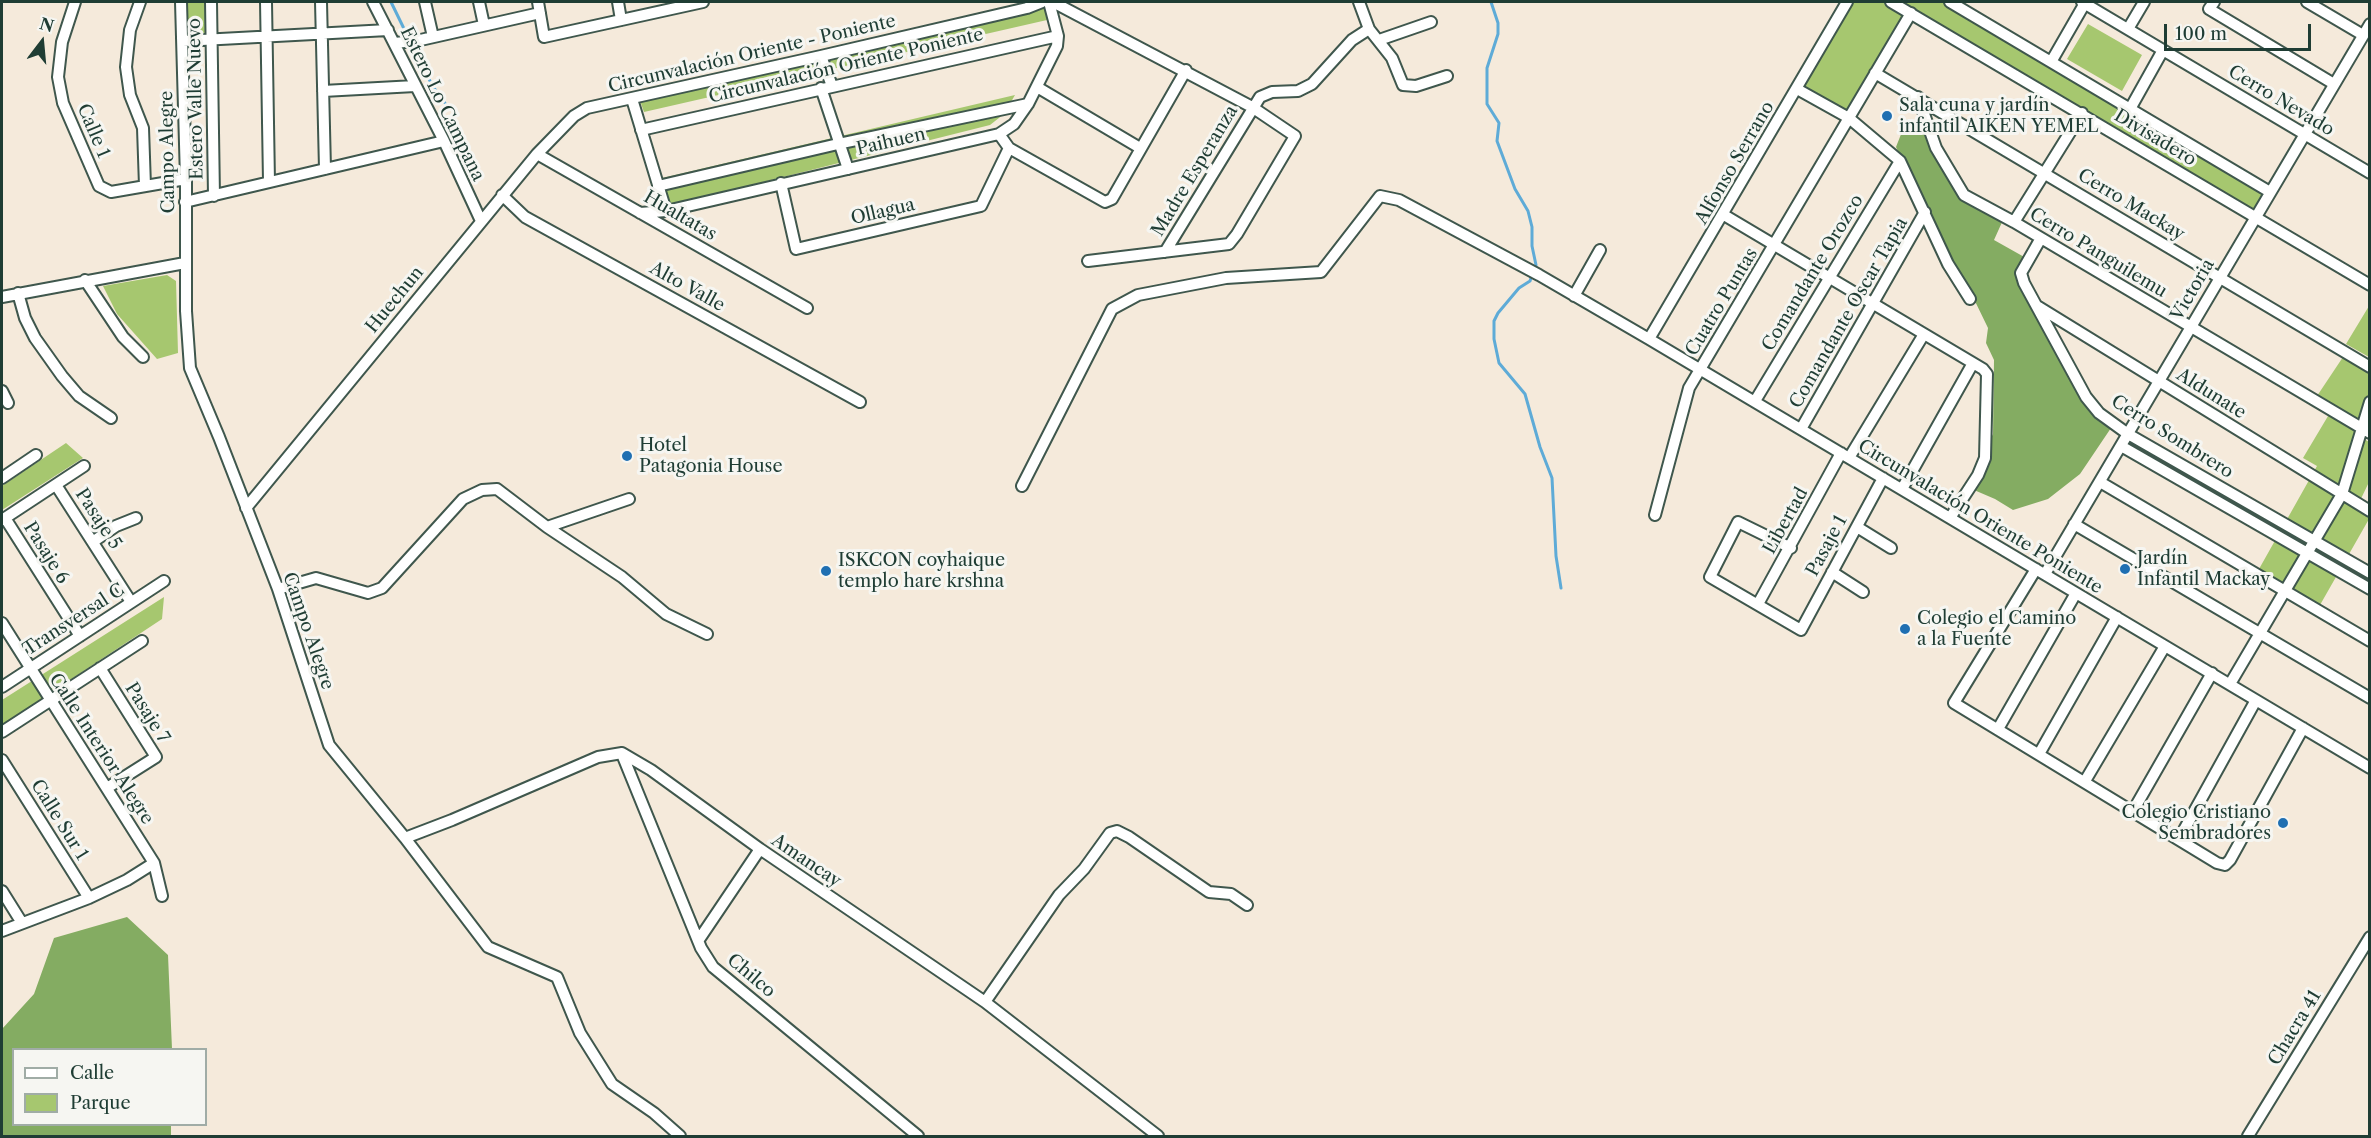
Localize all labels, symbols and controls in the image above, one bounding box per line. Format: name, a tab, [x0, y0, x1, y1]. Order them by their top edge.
street label: Circunvalación Oriente - Poniente	[606, 10, 898, 98]
north arrow	[12, 12, 72, 72]
scale bar	[2167, 12, 2314, 50]
text: N	[38, 13, 56, 36]
street label: Estero Valle Nuevo	[184, 18, 208, 180]
street label: Estero Lo Campana	[395, 23, 489, 185]
text: 100 m	[2175, 23, 2227, 45]
street label: Circunvalación Oriente Poniente	[707, 24, 985, 108]
street label: Cerro Nevado	[2224, 61, 2338, 141]
street label: Campo Alegre	[156, 90, 180, 214]
place label: Sala cuna y jardín infantil AIKEN YEMEL	[1899, 95, 2099, 138]
street label: Alfonso Serrano	[1691, 98, 1779, 228]
street label: Calle 1	[72, 101, 114, 161]
street label: Madre Esperanza	[1147, 102, 1243, 240]
street label: Divisadero	[2110, 105, 2200, 171]
marker: Sala cuna y jardín infantil AIKEN YEMEL	[1880, 109, 1894, 123]
street label: Paihuen	[854, 124, 928, 160]
street label: Cerro Mackay	[2074, 165, 2188, 245]
street label: Hualtatas	[640, 186, 720, 246]
street label: Comandante Orozco	[1758, 191, 1868, 355]
street label: Ollagua	[849, 194, 917, 230]
street label: Cerro Panguilemu	[2025, 203, 2171, 303]
street label: Comandante Oscar Tapia	[1785, 214, 1913, 412]
street label: Cuatro Puntas	[1681, 244, 1763, 360]
street label: Victoria	[2167, 255, 2219, 325]
street label: Alto Valle	[646, 258, 728, 316]
street label: Huechun	[362, 262, 428, 338]
street label: Aldunate	[2172, 364, 2250, 424]
street label: Cerro Sombrero	[2107, 391, 2237, 483]
place label: Hotel Patagonia House	[639, 435, 783, 478]
street label: Circunvalación Oriente Poniente	[1854, 435, 2106, 599]
marker: Hotel Patagonia House	[620, 449, 634, 463]
street label: Libertad	[1759, 484, 1813, 558]
street label: Pasaje 5	[70, 485, 126, 553]
street label: Pasaje 1	[1802, 512, 1852, 580]
street label: Pasaje 6	[19, 518, 73, 588]
place label: Jardín Infantil Mackay	[2137, 548, 2270, 590]
place label: ISKCON coyhaique templo hare krshna	[838, 550, 1005, 592]
marker: Jardín Infantil Mackay	[2118, 562, 2132, 576]
marker: ISKCON coyhaique templo hare krshna	[819, 564, 833, 578]
street label: Campo Alegre	[278, 569, 338, 693]
street label: Transversal C	[19, 579, 129, 661]
place label: Colegio el Camino a la Fuente	[1917, 608, 2076, 650]
marker: Colegio el Camino a la Fuente	[1898, 622, 1912, 636]
street label: Calle Interior Alegre	[44, 669, 158, 829]
street label: Pasaje 7	[120, 679, 174, 747]
street label: Calle Sur 1	[26, 776, 92, 864]
place label: Colegio Cristiano Sembradores	[2122, 802, 2271, 844]
marker: Colegio Cristiano Sembradores	[2276, 816, 2290, 830]
street label: Amancay	[767, 830, 845, 892]
street label: Chilco	[722, 950, 780, 1002]
street label: Chacra 41	[2264, 986, 2326, 1070]
legend	[12, 1048, 207, 1126]
text: Calle	[70, 1062, 114, 1084]
text: Parque	[70, 1092, 131, 1114]

